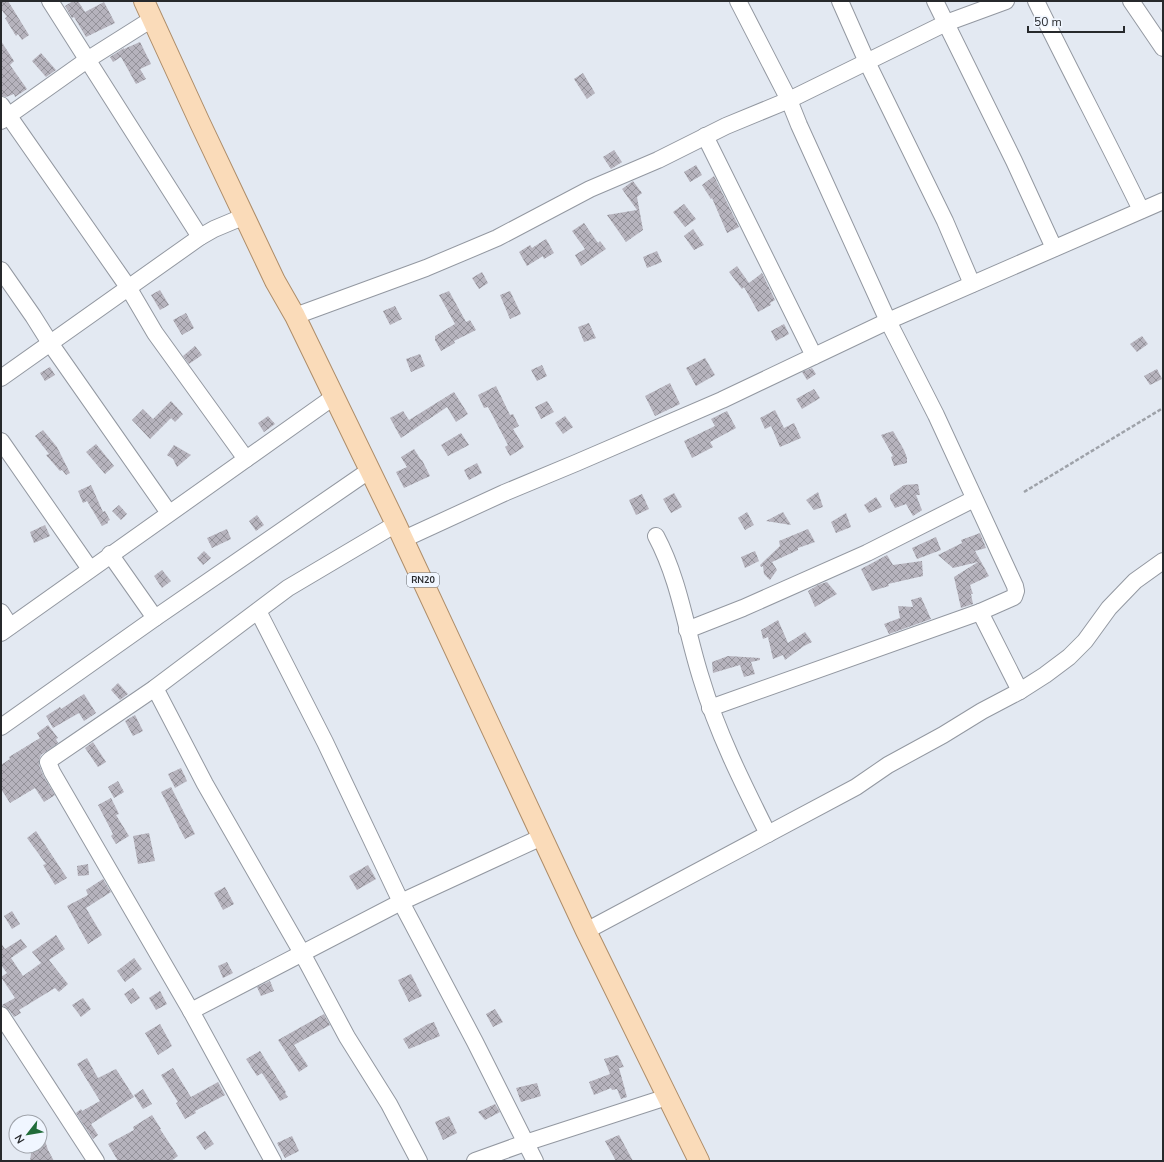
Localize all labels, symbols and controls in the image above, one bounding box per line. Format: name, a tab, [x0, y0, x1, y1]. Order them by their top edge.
scale bar	[1028, 8, 1124, 34]
text: 50 m	[1034, 14, 1062, 30]
road number: RN20	[407, 573, 439, 587]
north arrow	[8, 1114, 48, 1154]
text: N	[11, 1132, 28, 1146]

